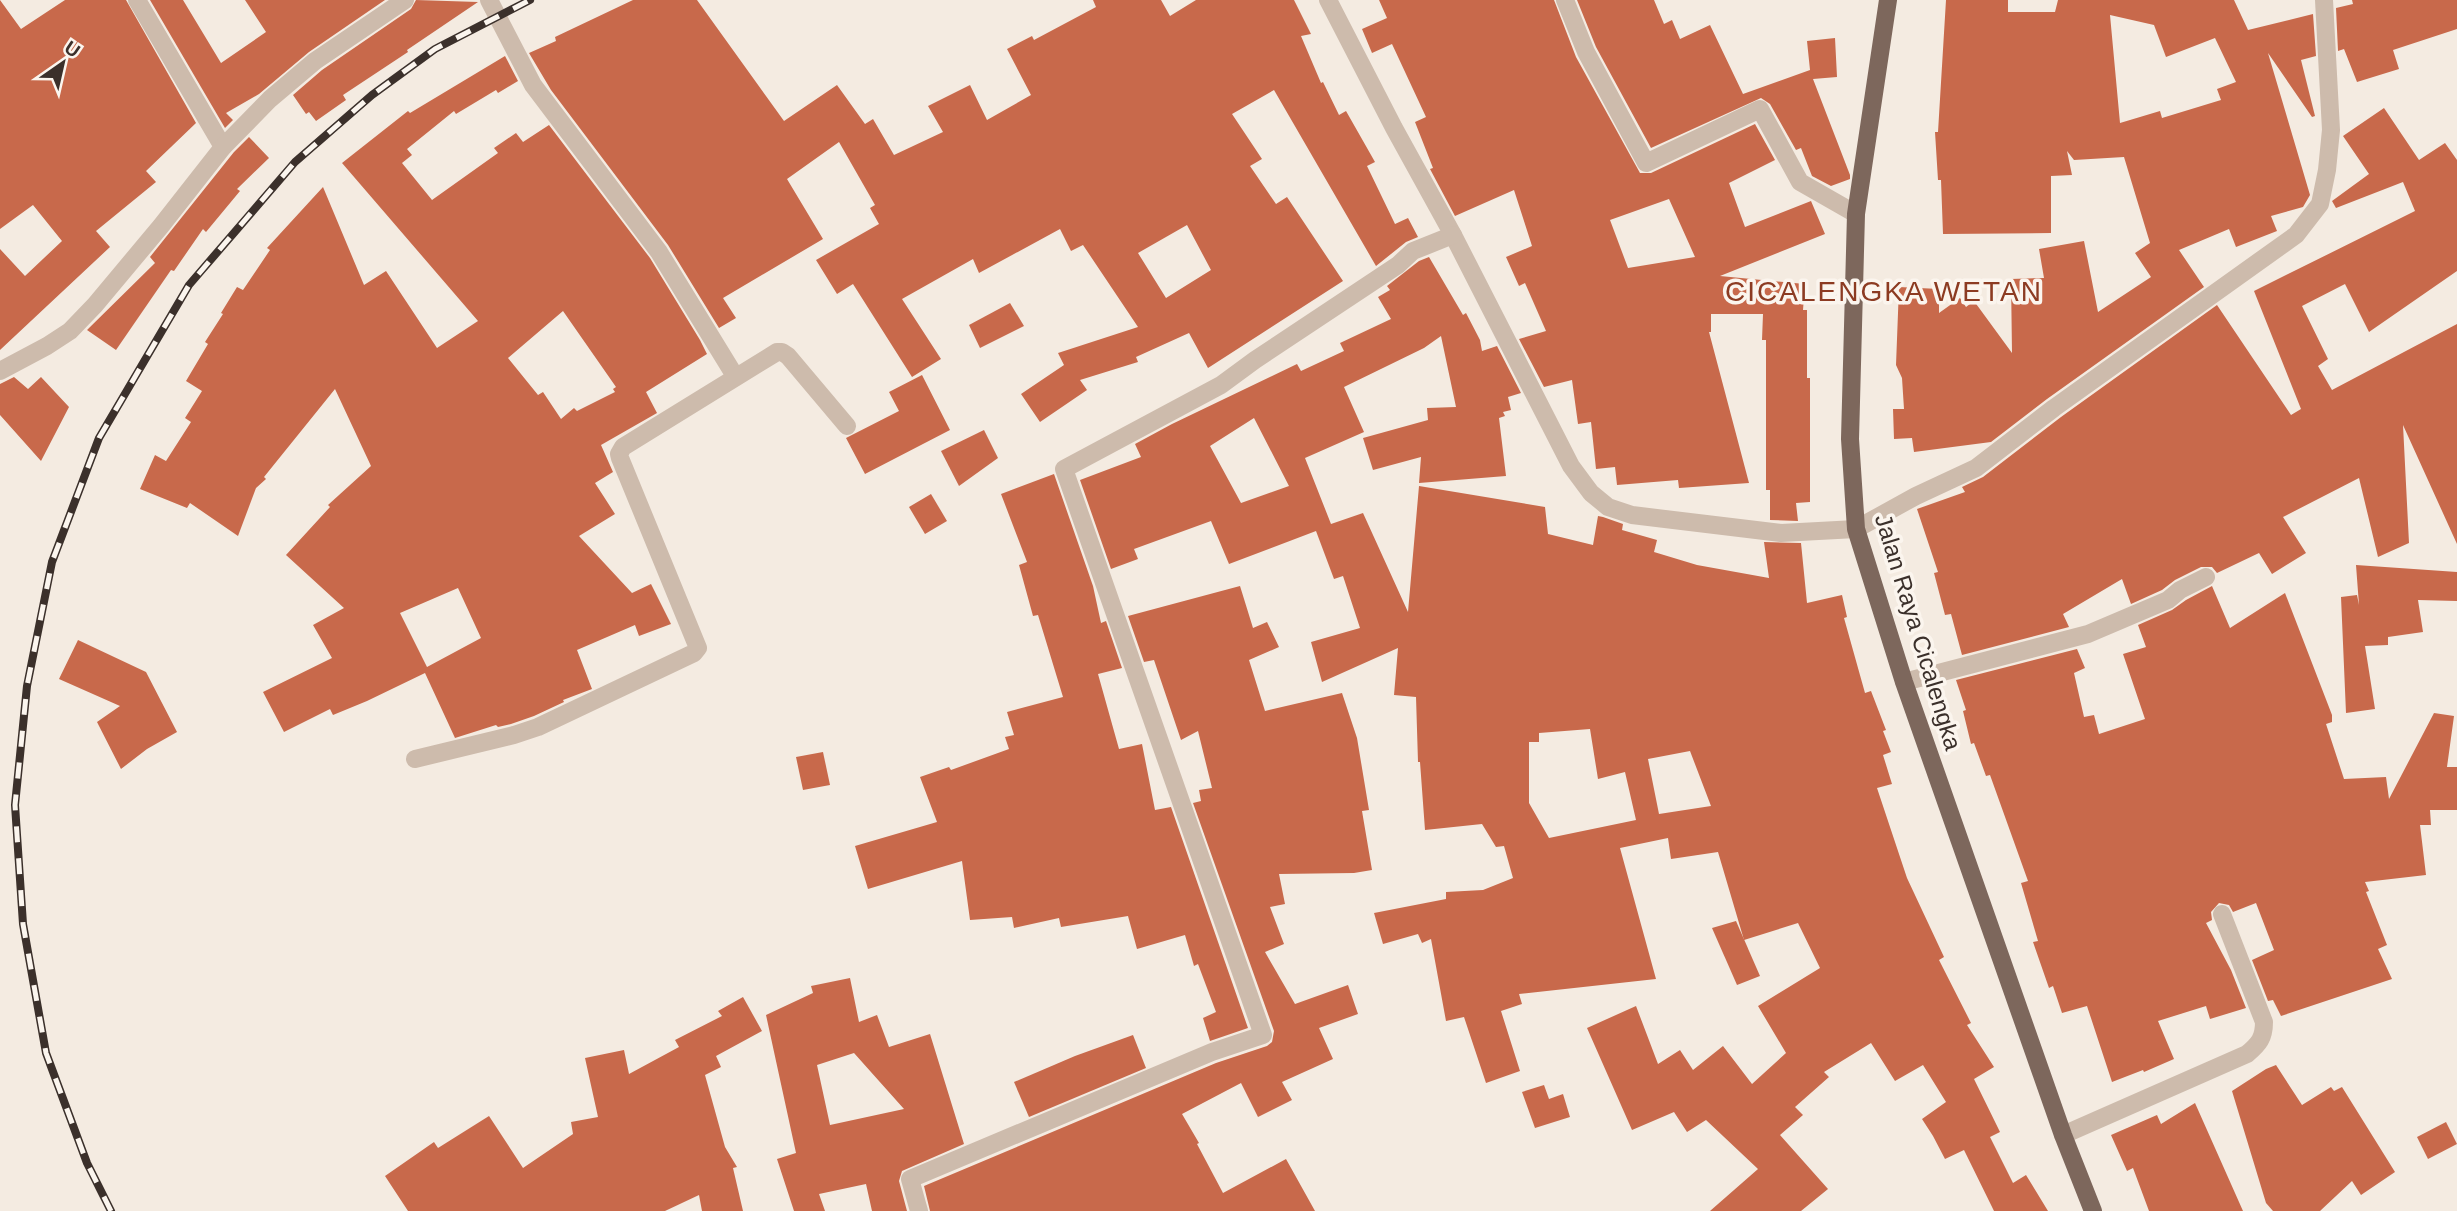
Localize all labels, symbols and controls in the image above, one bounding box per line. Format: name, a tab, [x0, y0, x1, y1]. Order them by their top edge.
north arrow	[28, 28, 98, 98]
text: U	[61, 37, 84, 62]
district label: CICALENGKA WETAN	[1725, 276, 2043, 307]
street label: Jalan Raya Cicalengka	[1870, 511, 1967, 754]

